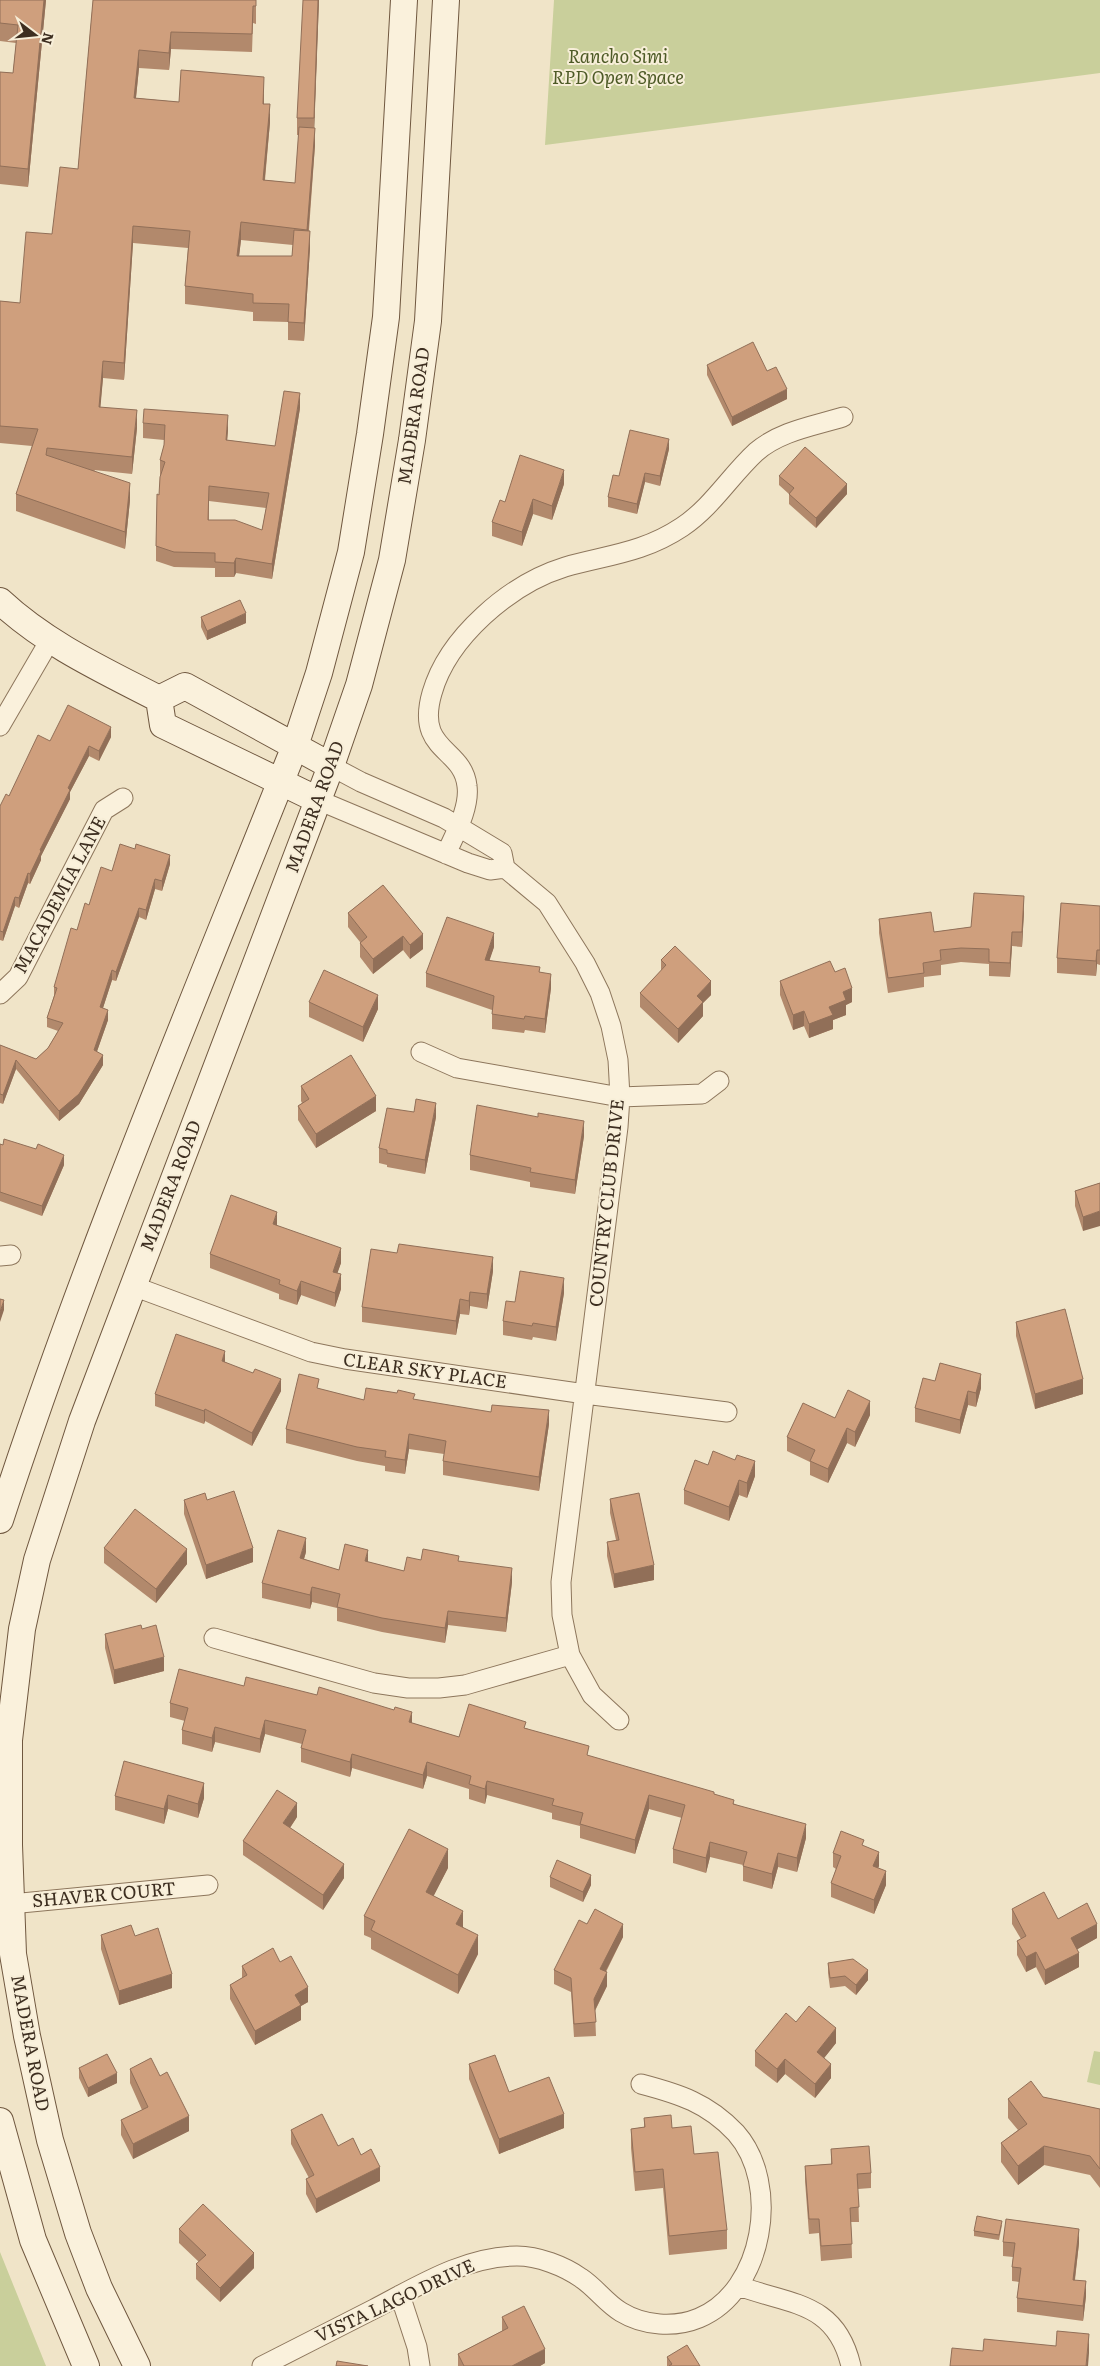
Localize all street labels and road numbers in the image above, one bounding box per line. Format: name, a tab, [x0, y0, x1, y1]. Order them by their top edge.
street label: MADERA ROAD	[390, 345, 436, 486]
street label: MADERA ROAD	[277, 737, 350, 876]
street label: MACADEMIA LANE	[6, 811, 112, 978]
street label: COUNTRY CLUB DRIVE	[581, 1098, 630, 1308]
street label: MADERA ROAD	[132, 1116, 207, 1255]
street label: CLEAR SKY PLACE	[342, 1345, 509, 1394]
street label: SHAVER COURT	[31, 1874, 177, 1913]
street label: MADERA ROAD	[5, 1972, 58, 2113]
street label: VISTA LAGO DRIVE	[310, 2251, 479, 2349]

